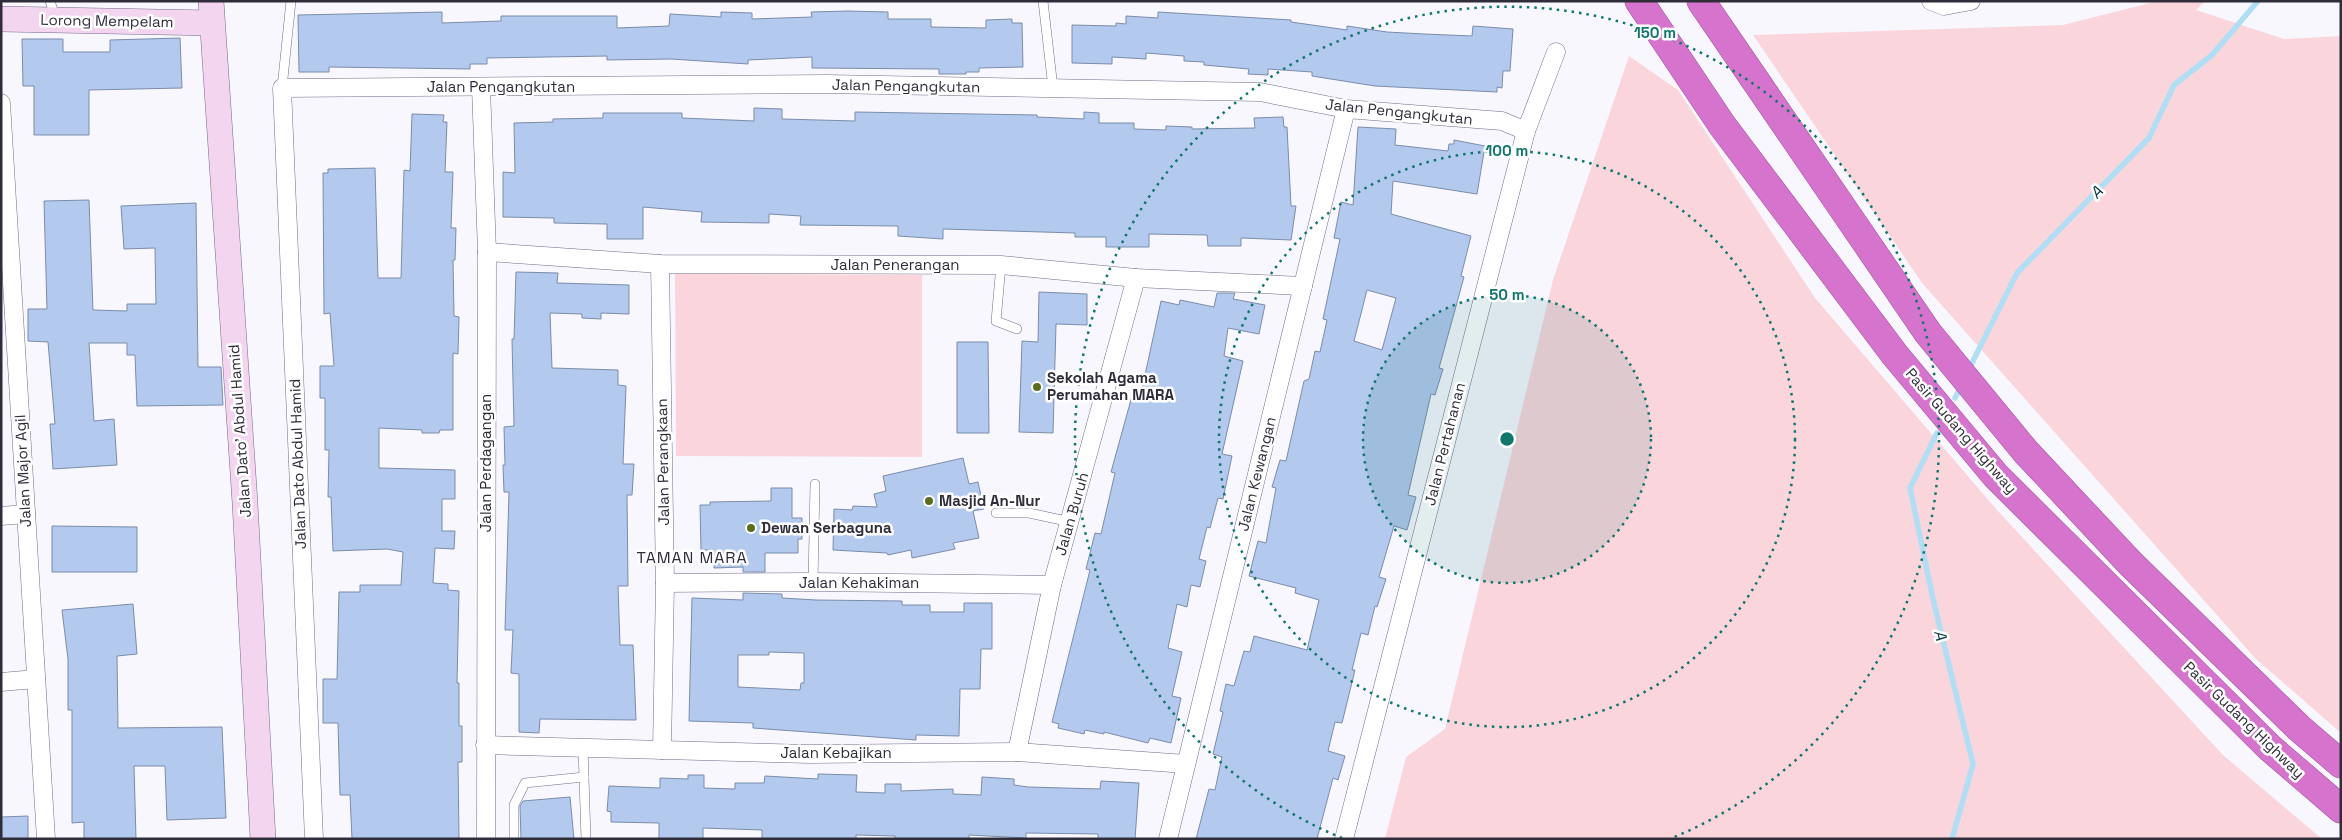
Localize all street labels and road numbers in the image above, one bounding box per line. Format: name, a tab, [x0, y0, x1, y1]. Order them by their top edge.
street label: Lorong Mempelam	[40, 10, 174, 31]
street label: Jalan Pengangkutan	[832, 75, 980, 96]
street label: Jalan Pengangkutan	[427, 77, 575, 96]
street label: Jalan Pengangkutan	[1324, 94, 1474, 129]
street label: Jalan Penerangan	[831, 255, 959, 274]
street label: Jalan Dato' Abdul Hamid	[224, 344, 255, 518]
street label: Pasir Gudang Highway	[1902, 364, 2021, 497]
street label: Jalan Dato Abdul Hamid	[285, 379, 310, 549]
street label: Jalan Pertahanan	[1420, 380, 1469, 507]
street label: Jalan Perdagangan	[476, 394, 495, 532]
street label: Jalan Perangkaan	[652, 398, 673, 526]
street label: Jalan Major Agil	[10, 414, 35, 528]
street label: Jalan Kewangan	[1233, 415, 1280, 533]
street label: Jalan Buruh	[1051, 470, 1092, 558]
street label: Jalan Kehakiman	[799, 573, 919, 592]
street label: Pasir Gudang Highway	[2180, 657, 2309, 782]
street label: Jalan Kebajikan	[780, 743, 892, 762]

